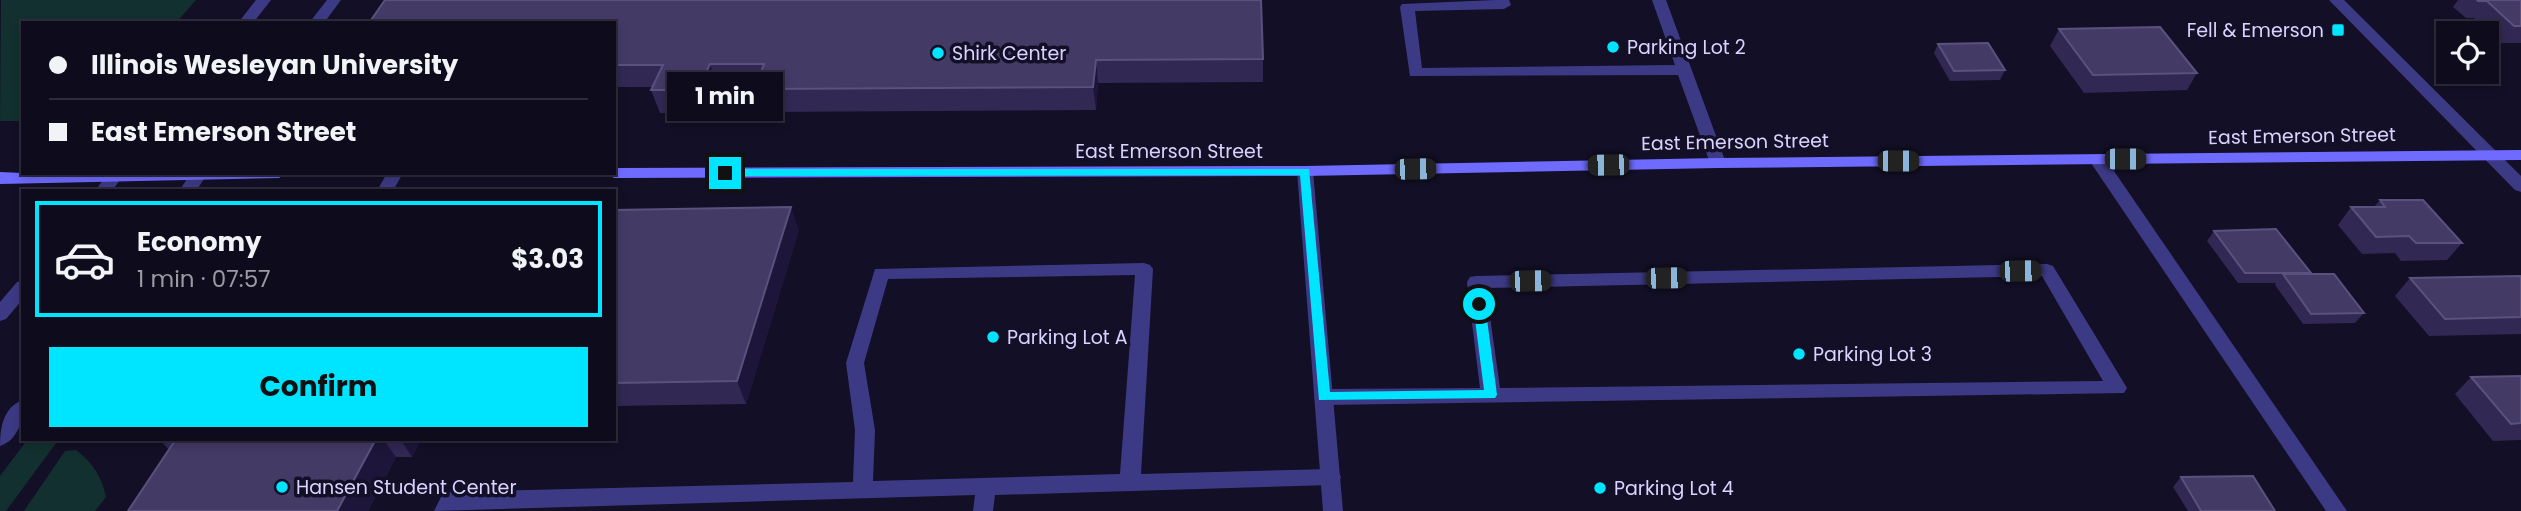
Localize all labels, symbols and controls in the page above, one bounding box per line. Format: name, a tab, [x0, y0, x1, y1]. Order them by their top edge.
place label: Fell & Emerson	[2187, 17, 2324, 44]
map controls	[2436, 21, 2499, 84]
button: locate	[2436, 21, 2499, 84]
marker: Fell & Emerson	[2330, 22, 2346, 38]
place label: Parking Lot 2	[1627, 34, 1746, 61]
marker: Parking Lot 2	[1605, 39, 1621, 55]
place label: Shirk Center	[952, 40, 1066, 67]
marker: Shirk Center	[930, 45, 946, 61]
text: Illinois Wesleyan University	[91, 47, 458, 83]
callout: 1 min	[667, 72, 783, 120]
text: 1 min	[695, 80, 755, 112]
text: East Emerson Street	[91, 114, 356, 150]
street label: East Emerson Street	[2208, 121, 2396, 151]
street label: East Emerson Street	[1641, 127, 1829, 157]
street label: East Emerson Street	[1075, 138, 1263, 165]
car	[2105, 149, 2147, 170]
car	[1878, 151, 1920, 172]
car	[1587, 154, 1630, 176]
route end	[709, 157, 741, 189]
car	[1394, 158, 1437, 180]
text: Economy	[137, 224, 261, 260]
icon: car	[53, 228, 116, 291]
text: $3.03	[511, 241, 584, 277]
car	[1999, 260, 2042, 282]
text: 1 min · 07:57	[137, 263, 271, 295]
car	[1645, 267, 1688, 289]
car	[1509, 270, 1552, 292]
route start	[1463, 288, 1495, 320]
place label: Parking Lot A	[1007, 324, 1128, 351]
marker: Parking Lot A	[985, 329, 1001, 345]
place label: Parking Lot 3	[1813, 341, 1932, 368]
marker: Parking Lot 3	[1791, 346, 1807, 362]
button: Confirm	[49, 347, 588, 427]
place label: Hansen Student Center	[296, 474, 516, 501]
place label: Parking Lot 4	[1614, 475, 1734, 502]
marker: Hansen Student Center	[274, 479, 290, 495]
marker: Parking Lot 4	[1592, 480, 1608, 496]

